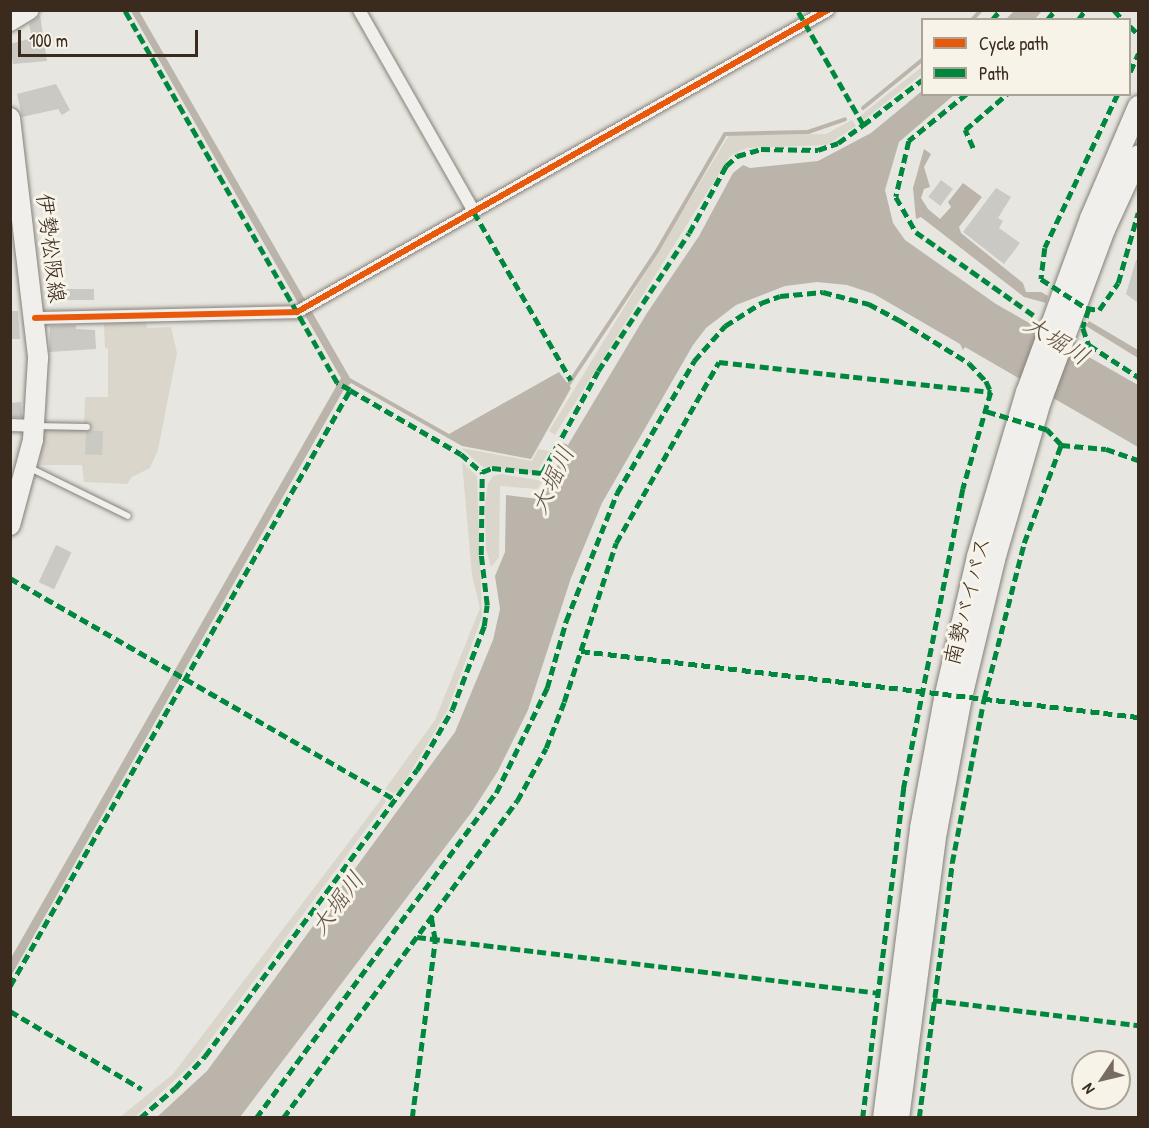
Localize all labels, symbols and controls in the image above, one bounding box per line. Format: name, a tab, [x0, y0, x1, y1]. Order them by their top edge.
scale bar	[21, 18, 201, 56]
legend	[921, 18, 1131, 96]
text: 100 m	[29, 28, 68, 53]
text: Cycle path	[979, 31, 1048, 56]
text: Path	[979, 61, 1008, 86]
street label: 伊勢松阪線	[31, 192, 71, 304]
water label: 大堀川	[1019, 309, 1095, 371]
water label: 大堀川	[524, 441, 580, 519]
street label: 南勢バイパス	[938, 534, 996, 668]
water label: 大堀川	[304, 866, 370, 940]
north arrow	[1071, 1050, 1131, 1110]
text: N	[1076, 1079, 1099, 1099]

